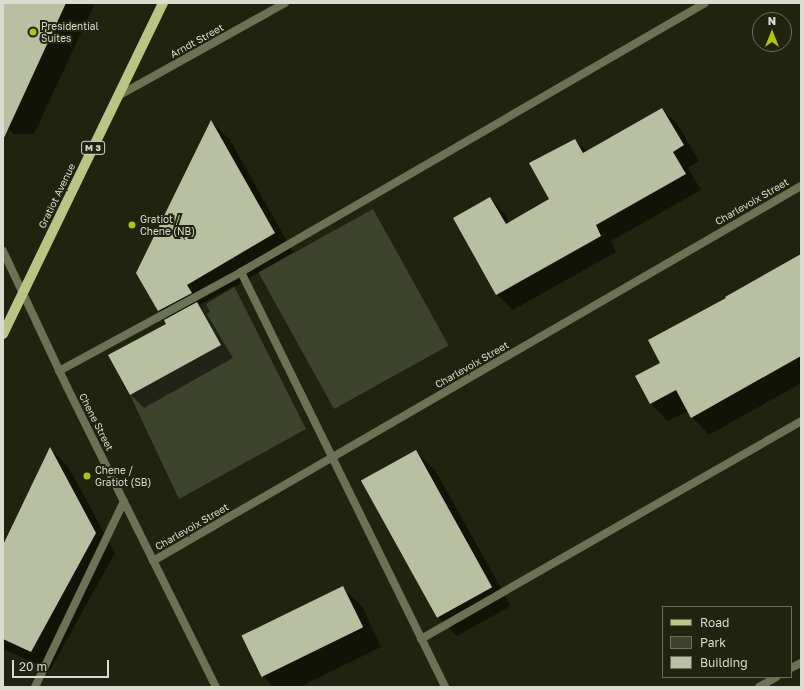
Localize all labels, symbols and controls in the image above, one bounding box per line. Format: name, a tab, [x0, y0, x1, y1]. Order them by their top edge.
north arrow	[752, 12, 792, 52]
text: N	[768, 14, 776, 27]
place label: Presidential Suites	[41, 20, 99, 44]
street label: Arndt Street	[168, 21, 226, 61]
marker: Presidential Suites	[28, 27, 38, 37]
road number: M 3	[81, 141, 105, 155]
street label: Gratiot Avenue	[36, 162, 78, 230]
street label: Charlevoix Street	[713, 176, 791, 228]
place label: Gratiot / Chene (NB)	[140, 213, 195, 236]
marker: Gratiot / Chene (NB)	[127, 220, 137, 230]
street label: Charlevoix Street	[433, 339, 511, 391]
street label: Chene Street	[76, 391, 116, 453]
place label: Chene / Gratiot (SB)	[95, 464, 151, 488]
marker: Chene / Gratiot (SB)	[82, 471, 92, 481]
street label: Charlevoix Street	[153, 501, 231, 553]
legend	[662, 606, 792, 678]
text: Road	[700, 615, 729, 630]
text: Park	[700, 635, 726, 650]
scale bar	[14, 652, 111, 678]
text: Building	[700, 655, 748, 670]
text: 20 m	[19, 659, 47, 674]

